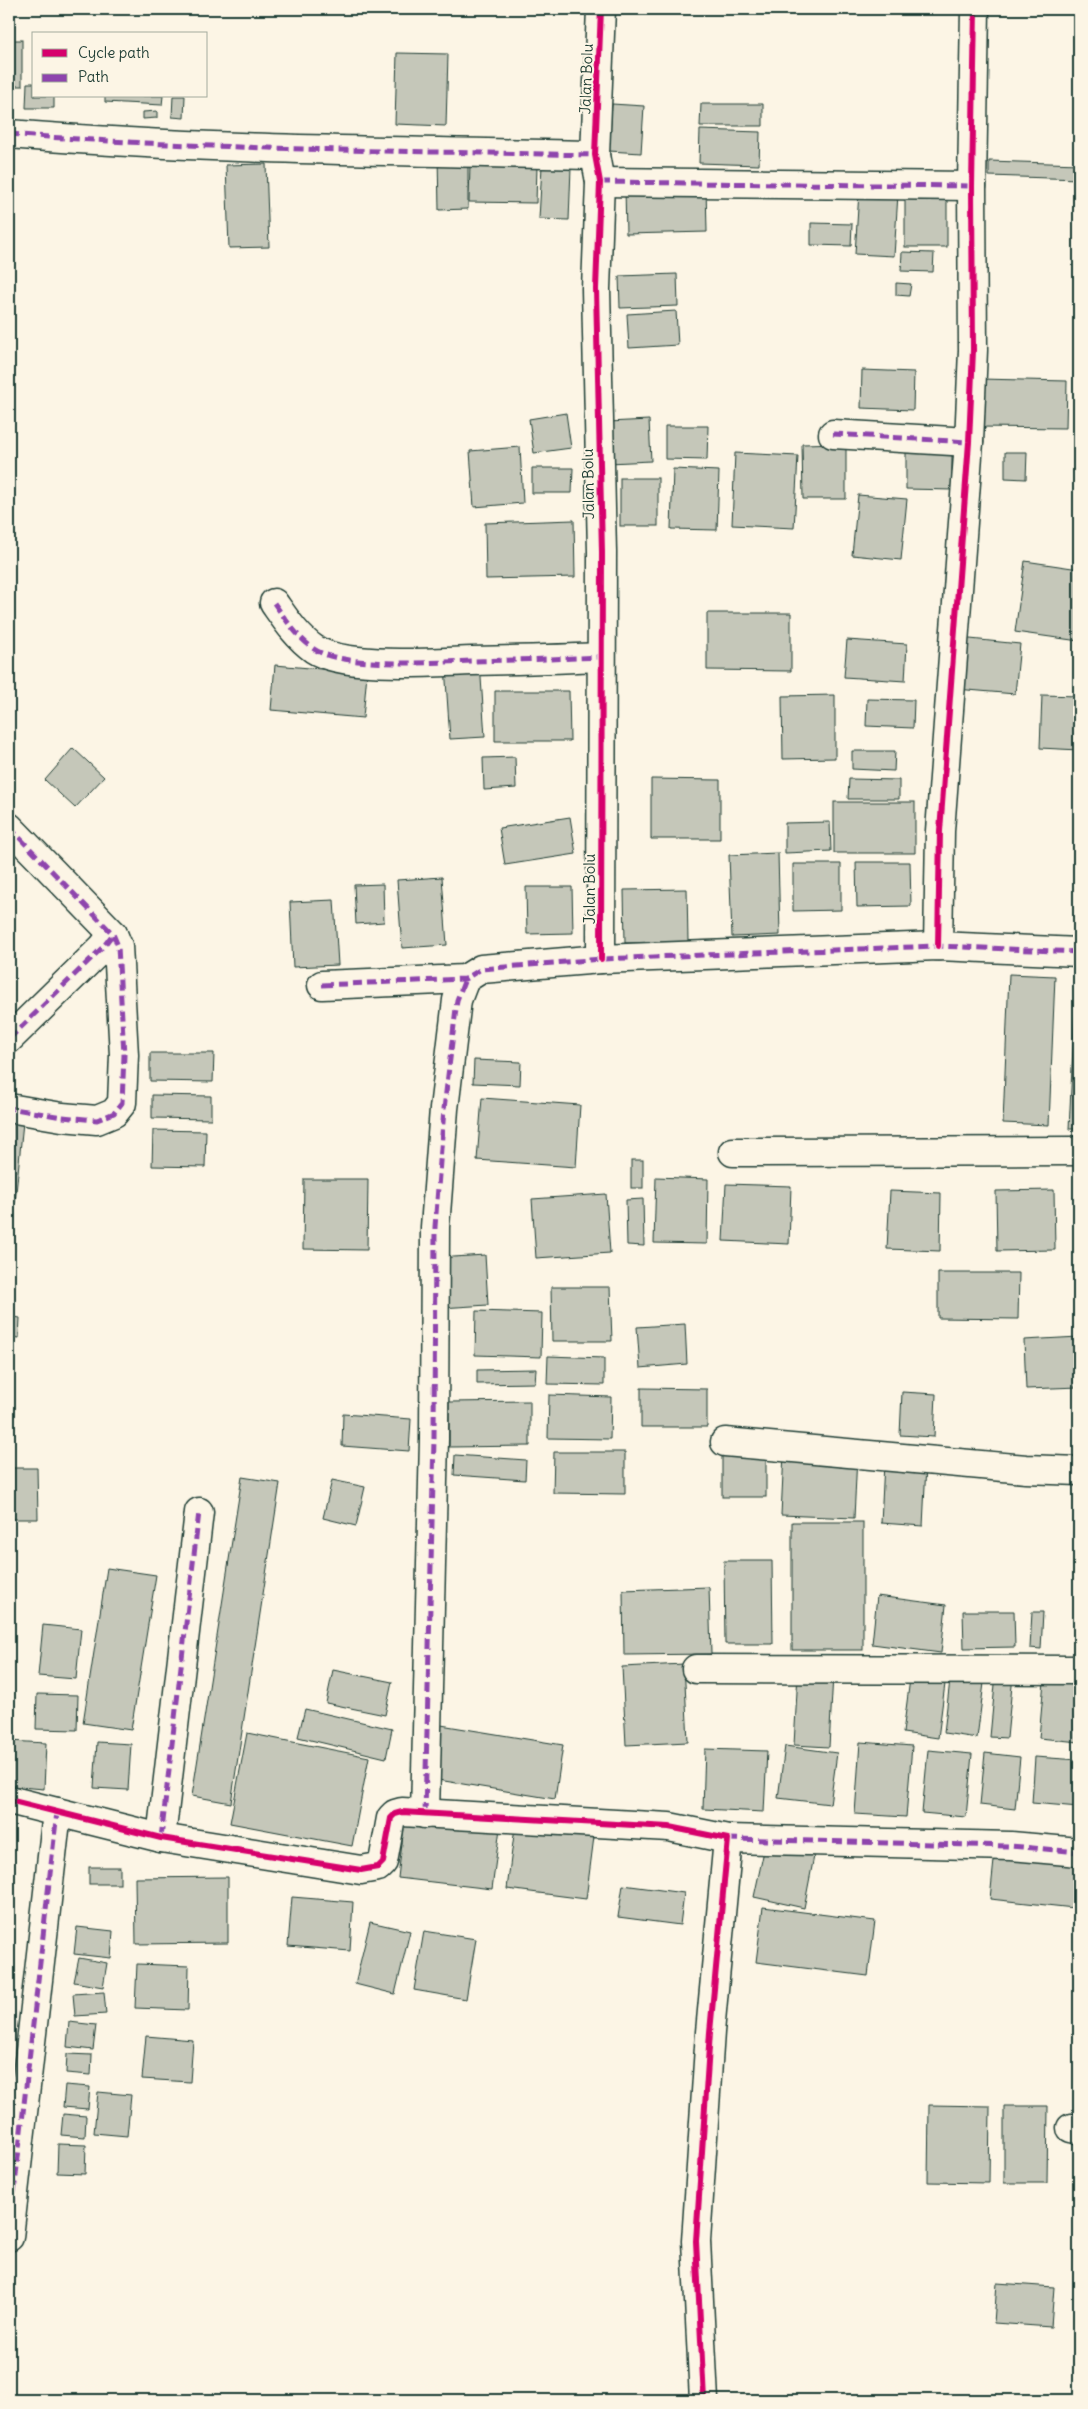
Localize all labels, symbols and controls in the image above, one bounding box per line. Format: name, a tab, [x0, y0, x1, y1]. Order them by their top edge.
legend	[32, 32, 208, 98]
text: Cycle path	[78, 43, 150, 62]
street label: Jalan Bolu	[575, 43, 597, 115]
text: Path	[78, 67, 109, 86]
street label: Jalan Bolu	[578, 448, 598, 520]
street label: Jalan Bolu	[580, 853, 599, 924]

